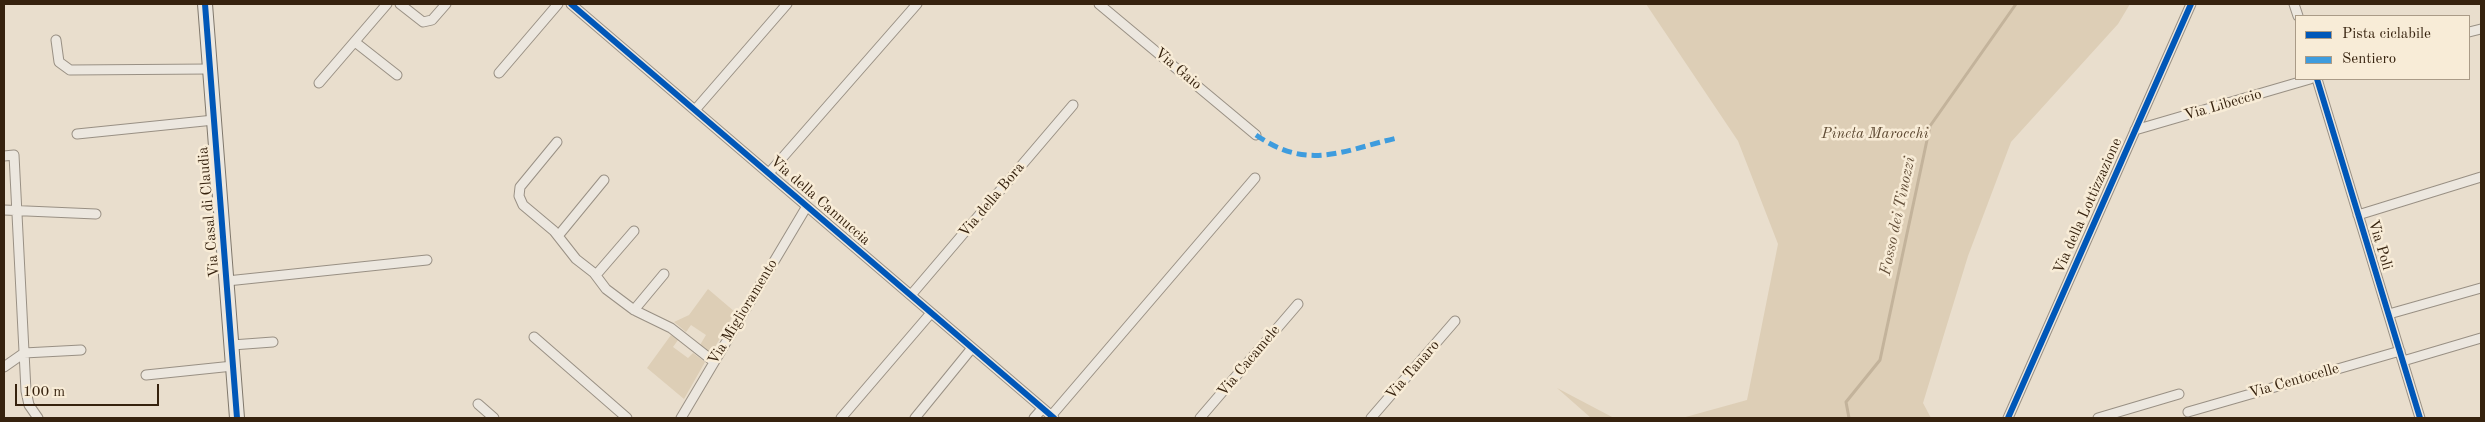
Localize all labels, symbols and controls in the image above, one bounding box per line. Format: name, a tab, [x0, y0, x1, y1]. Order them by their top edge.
legend	[2295, 15, 2470, 80]
text: Pista ciclabile	[2342, 27, 2431, 42]
street label: Via Gaio	[1151, 44, 1205, 94]
text: Sentiero	[2342, 52, 2396, 67]
street label: Via Libeccio	[2182, 85, 2264, 125]
park label: Pineta Marocchi	[1822, 125, 1928, 143]
street label: Via della Lottizzazione	[2050, 135, 2126, 277]
street label: Via Casal di Claudia	[194, 146, 224, 278]
street label: Via della Cannuccia	[766, 152, 874, 250]
water label: Fosso dei Tinozzi	[1876, 155, 1920, 277]
street label: Via della Bora	[955, 159, 1029, 241]
street label: Via Poli	[2364, 218, 2396, 272]
street label: Via Miglioramento	[704, 256, 782, 368]
street label: Via Cacamele	[1214, 322, 1284, 400]
street label: Via Tanaro	[1382, 337, 1444, 403]
street label: Via Centocelle	[2247, 360, 2341, 402]
scale bar	[18, 374, 161, 406]
text: 100 m	[23, 385, 65, 400]

